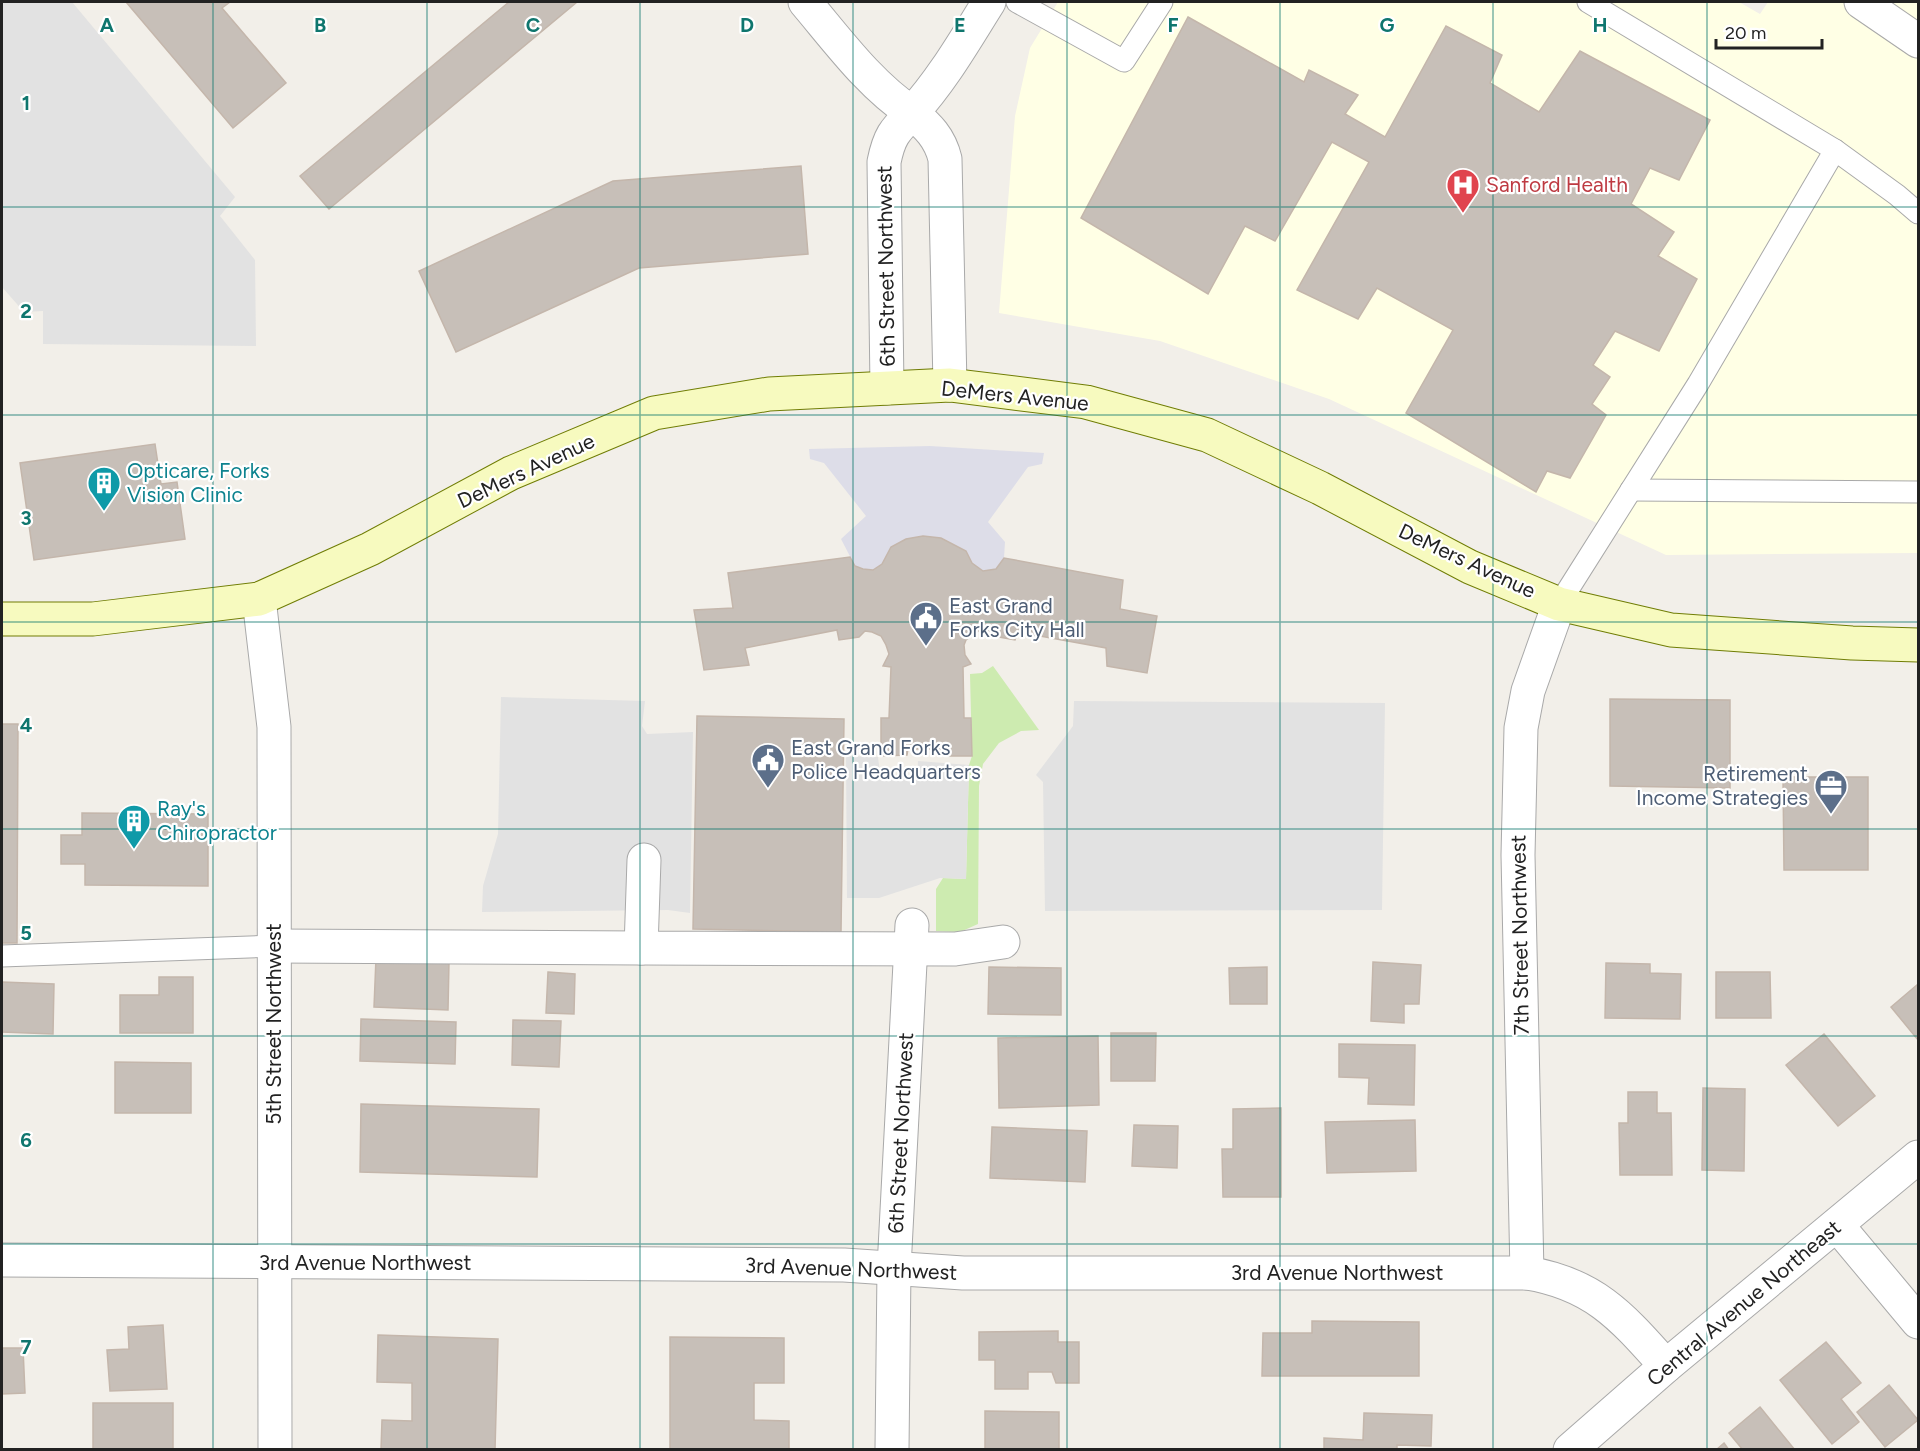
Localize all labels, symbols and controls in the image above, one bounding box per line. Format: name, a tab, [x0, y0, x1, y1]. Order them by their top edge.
scale bar	[1716, 12, 1822, 50]
text: A	[100, 13, 115, 37]
text: B	[314, 13, 326, 37]
text: C	[526, 13, 540, 37]
text: D	[740, 13, 754, 37]
text: E	[954, 13, 966, 37]
text: F	[1167, 13, 1179, 37]
text: G	[1380, 13, 1395, 37]
text: H	[1593, 13, 1608, 37]
text: 20 m	[1725, 22, 1766, 44]
text: 1	[22, 91, 30, 115]
street label: 6th Street Northwest	[871, 165, 900, 367]
hospital icon: Sanford Health	[1445, 167, 1481, 214]
place label: Sanford Health	[1486, 172, 1628, 197]
text: 2	[20, 299, 32, 323]
street label: DeMers Avenue	[940, 375, 1090, 416]
street label: DeMers Avenue	[453, 428, 598, 513]
place label: Opticare, Forks Vision Clinic	[127, 458, 270, 507]
building icon: Opticare, Forks Vision Clinic	[86, 465, 122, 512]
text: 3	[20, 506, 32, 530]
street label: DeMers Avenue	[1395, 518, 1540, 603]
place label: East Grand Forks City Hall	[949, 593, 1085, 642]
public building icon: East Grand Forks City Hall	[908, 600, 944, 647]
text: 4	[20, 713, 33, 737]
place label: East Grand Forks Police Headquarters	[791, 735, 981, 784]
public building icon: East Grand Forks Police Headquarters	[750, 742, 786, 789]
place label: Retirement Income Strategies	[1636, 761, 1808, 810]
office icon: Retirement Income Strategies	[1813, 768, 1849, 815]
place label: Ray's Chiropractor	[157, 796, 277, 845]
building icon: Ray's Chiropractor	[116, 803, 152, 850]
street label: 7th Street Northwest	[1505, 834, 1534, 1035]
text: 5	[20, 921, 32, 945]
street label: 5th Street Northwest	[261, 923, 286, 1125]
street label: 6th Street Northwest	[883, 1032, 918, 1234]
text: 6	[20, 1128, 32, 1152]
street label: Central Avenue Northeast	[1642, 1214, 1846, 1391]
street label: 3rd Avenue Northwest	[259, 1250, 471, 1275]
street label: 3rd Avenue Northwest	[744, 1252, 958, 1285]
street label: 3rd Avenue Northwest	[1231, 1260, 1443, 1285]
text: 7	[20, 1335, 32, 1359]

